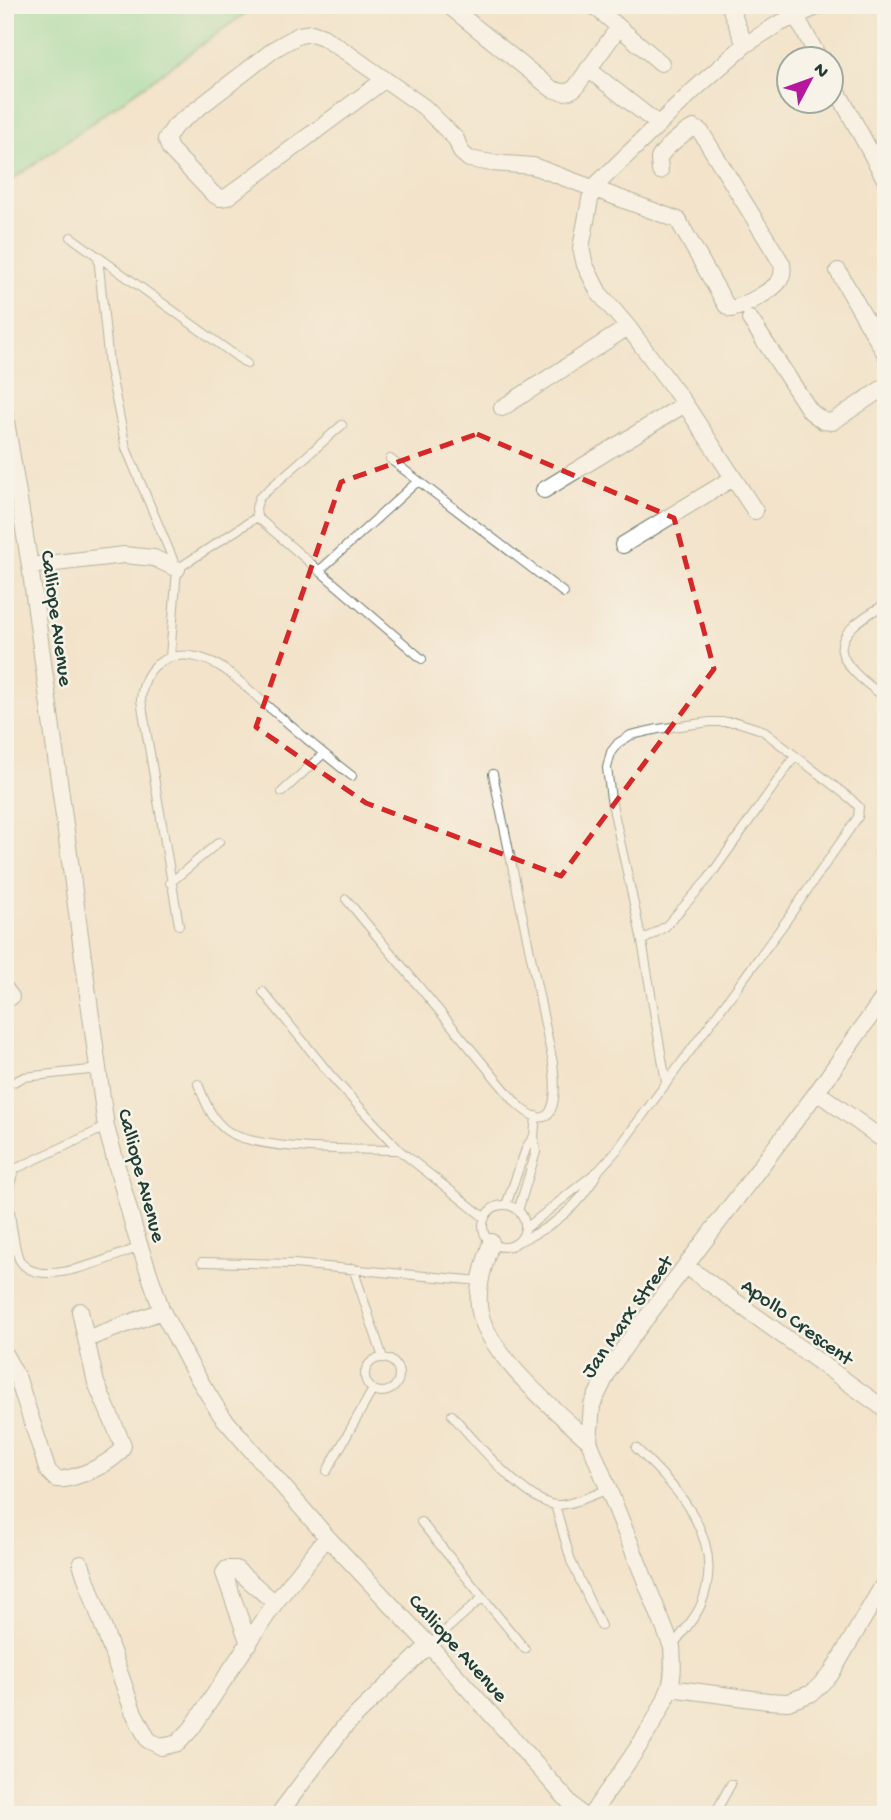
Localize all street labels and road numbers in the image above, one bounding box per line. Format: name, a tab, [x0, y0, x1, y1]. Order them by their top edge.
street label: Calliope Avenue	[33, 549, 77, 689]
street label: Calliope Avenue	[110, 1106, 170, 1246]
street label: Jan Marx Street	[577, 1250, 682, 1384]
street label: Apollo Crescent	[735, 1275, 859, 1374]
street label: Calliope Avenue	[401, 1590, 512, 1709]

